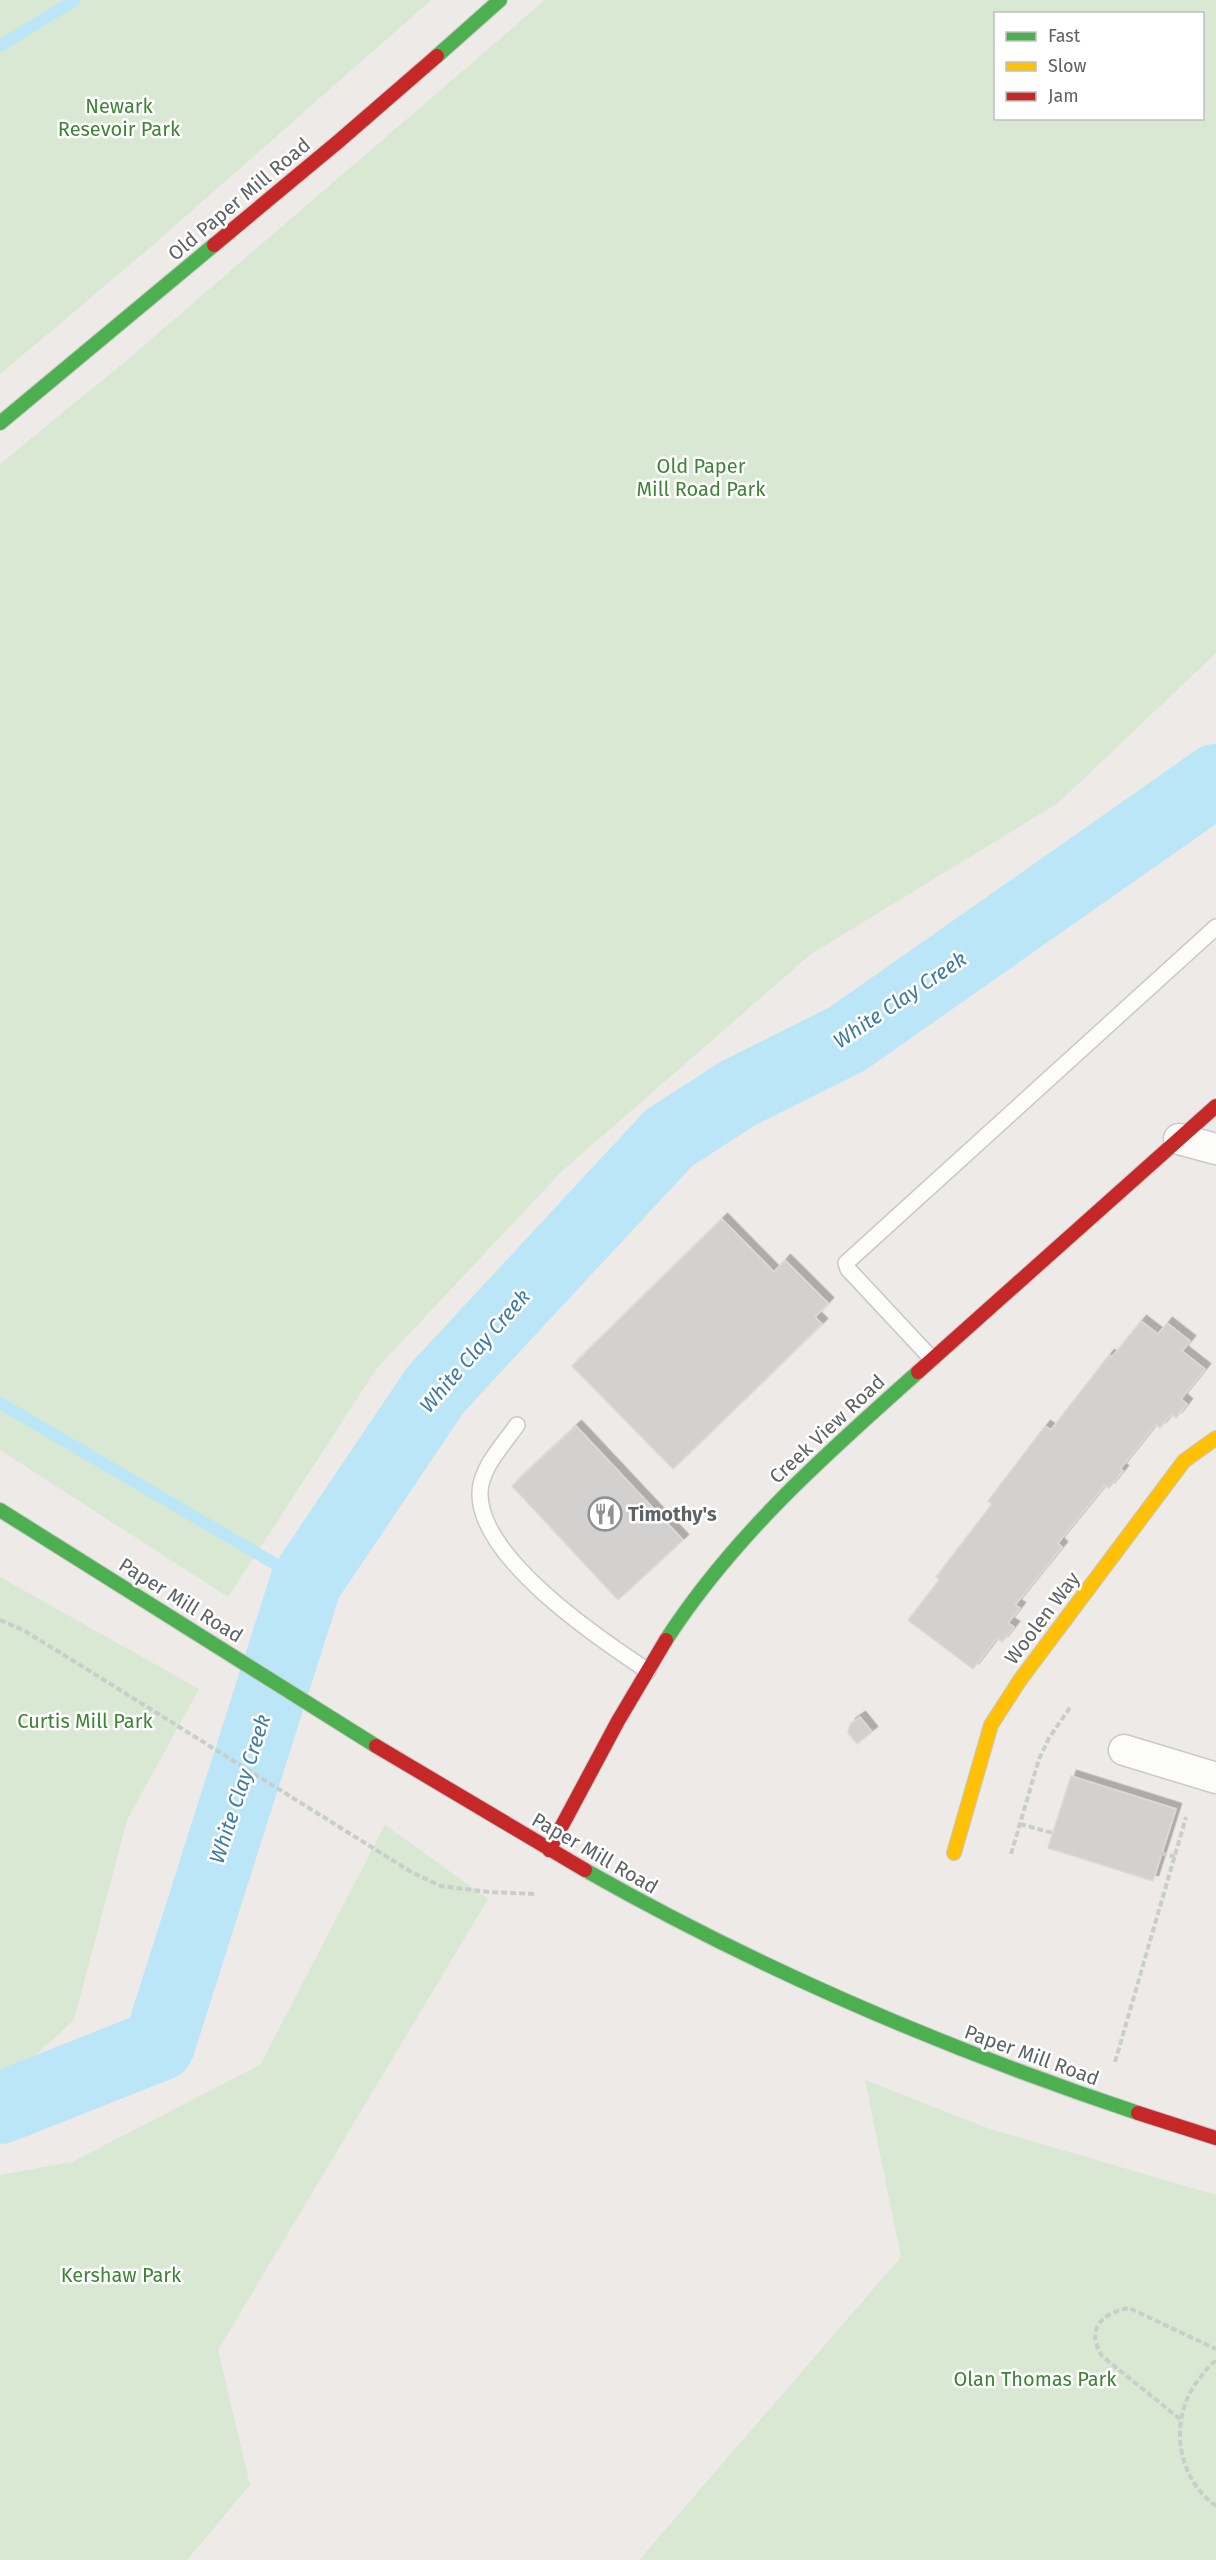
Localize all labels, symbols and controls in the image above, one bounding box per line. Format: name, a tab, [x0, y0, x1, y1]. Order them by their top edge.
legend	[994, 12, 1204, 120]
text: Fast	[1048, 25, 1081, 47]
text: Slow	[1048, 55, 1087, 77]
text: Jam	[1048, 85, 1079, 107]
park label: Newark Resevoir Park	[58, 94, 181, 141]
street label: Old Paper Mill Road	[163, 132, 315, 266]
park label: Old Paper Mill Road Park	[637, 454, 766, 501]
water label: White Clay Creek	[828, 946, 972, 1054]
water label: White Clay Creek	[414, 1284, 536, 1418]
street label: Creek View Road	[764, 1369, 890, 1489]
restaurant icon: Timothy's	[587, 1496, 623, 1532]
place label: Timothy's	[628, 1502, 717, 1526]
street label: Paper Mill Road	[115, 1552, 247, 1648]
street label: Woolen Way	[999, 1567, 1085, 1669]
park label: Curtis Mill Park	[17, 1709, 153, 1733]
water label: White Clay Creek	[204, 1711, 276, 1867]
street label: Paper Mill Road	[528, 1807, 662, 1899]
street label: Paper Mill Road	[961, 2020, 1103, 2090]
park label: Kershaw Park	[61, 2263, 182, 2287]
park label: Olan Thomas Park	[953, 2367, 1117, 2391]

